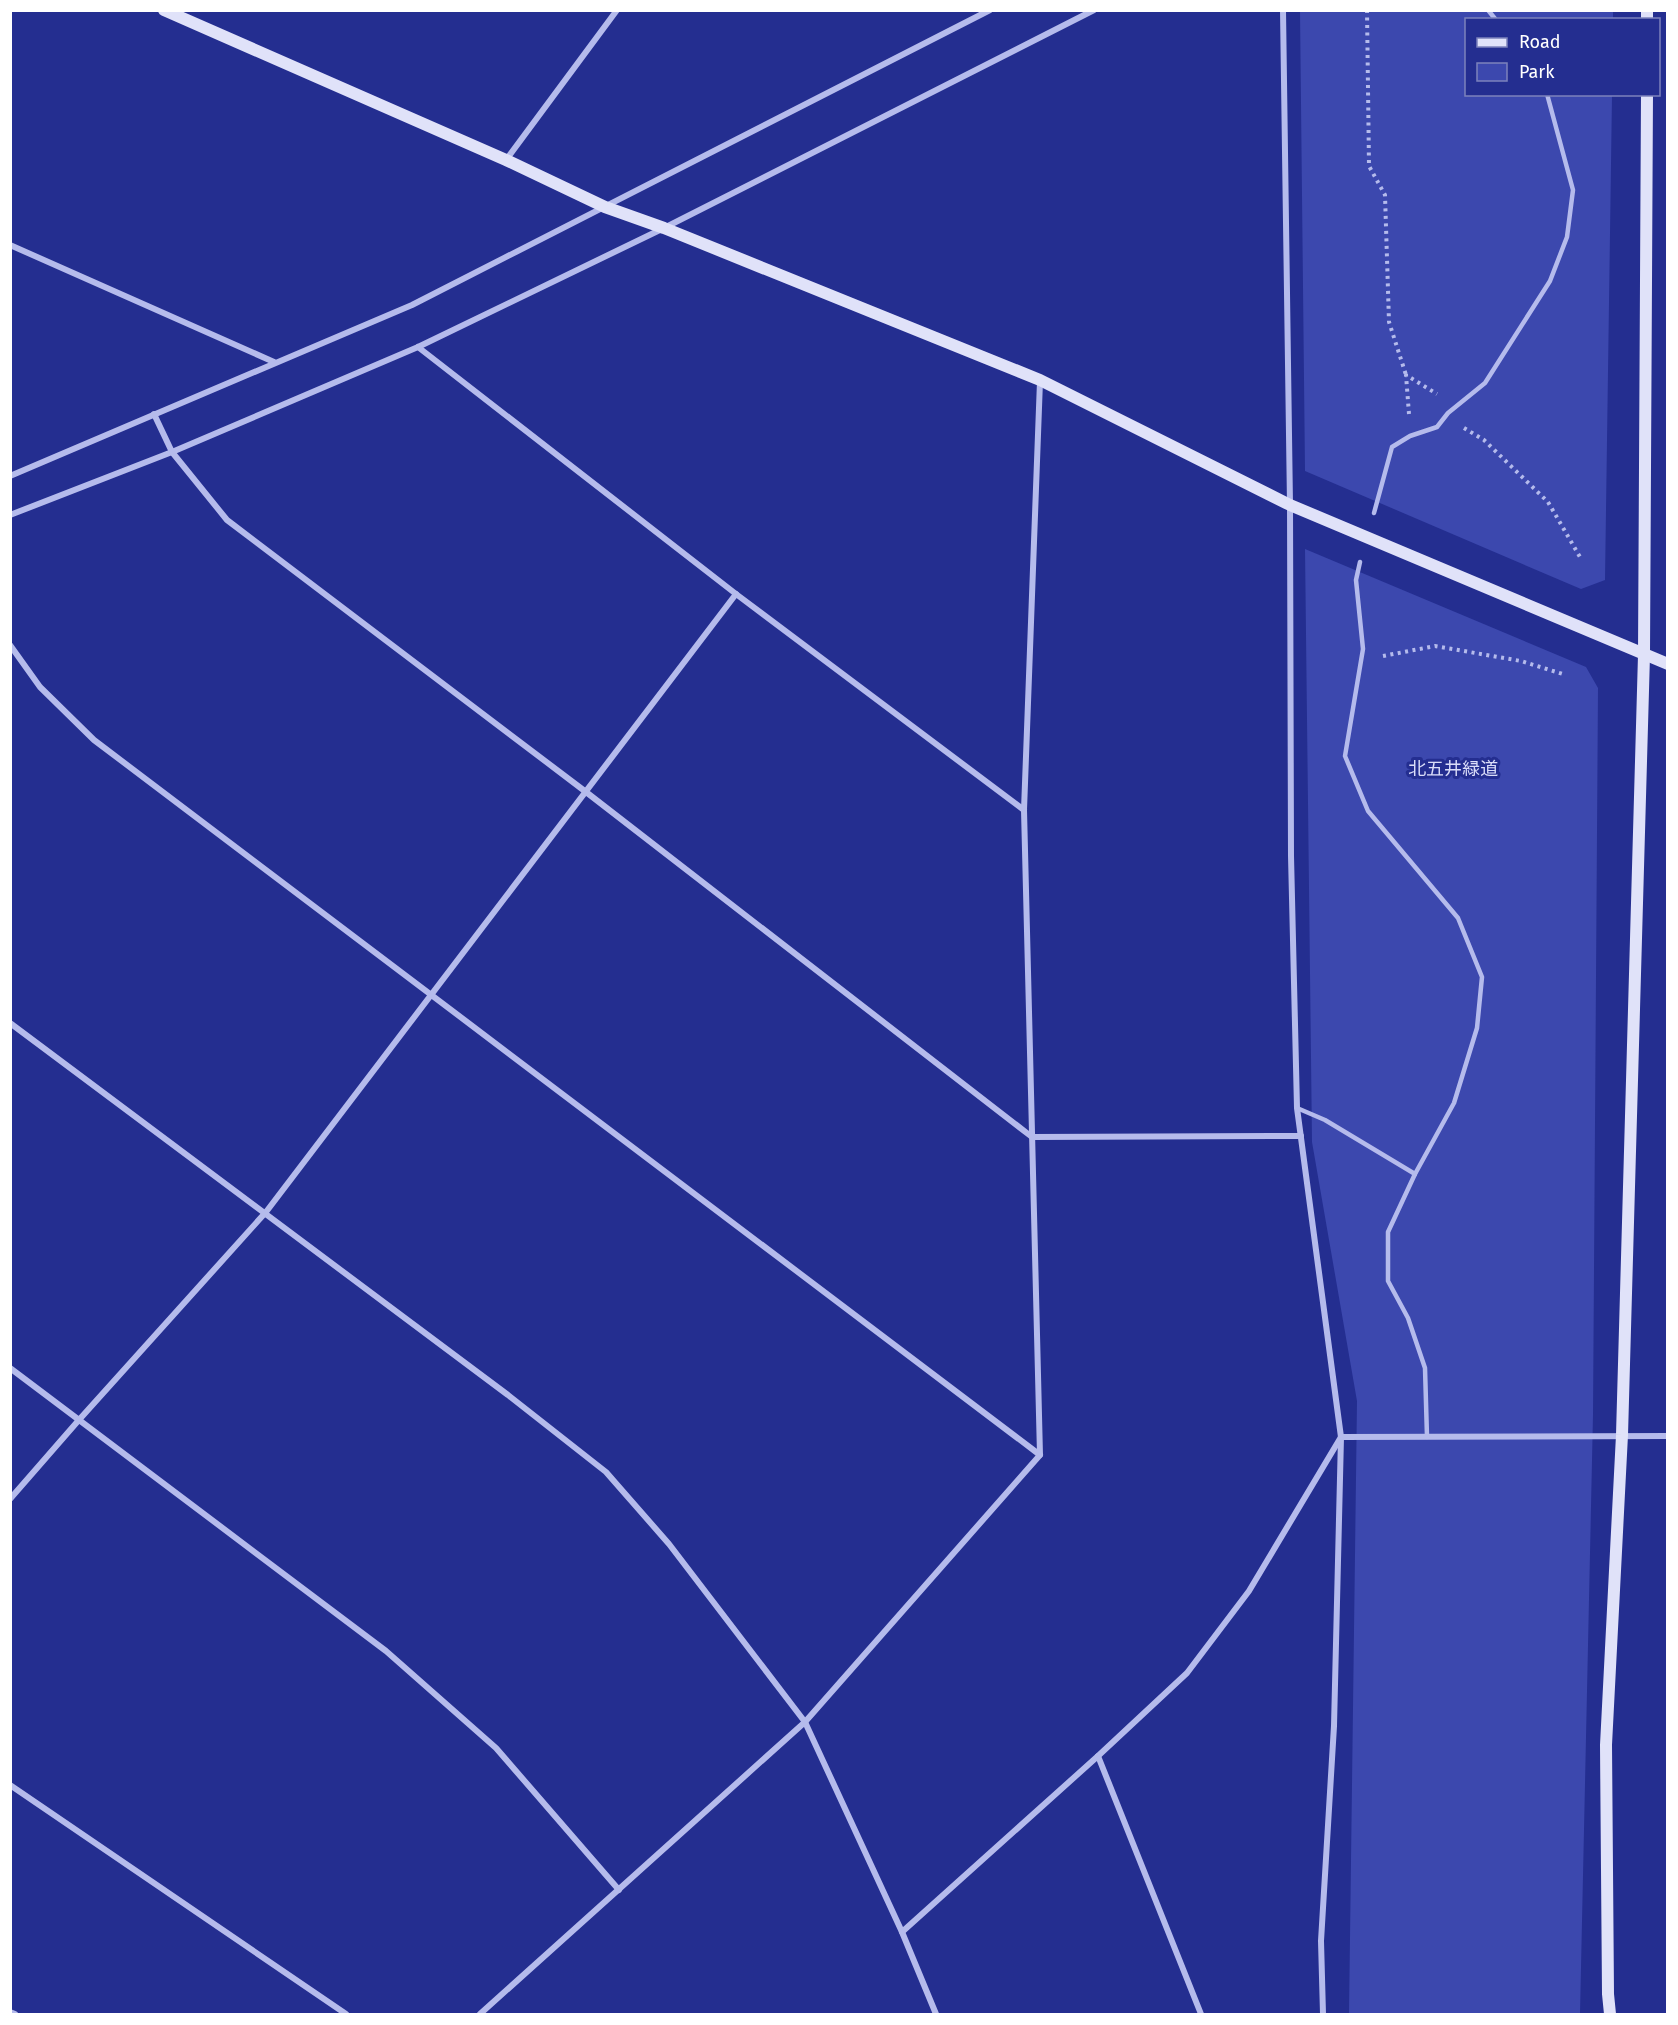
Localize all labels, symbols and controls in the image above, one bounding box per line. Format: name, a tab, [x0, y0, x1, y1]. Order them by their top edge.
legend	[1465, 18, 1660, 96]
text: Road	[1519, 31, 1561, 53]
text: Park	[1519, 61, 1555, 83]
park label: 北五井緑道	[1408, 758, 1498, 780]

